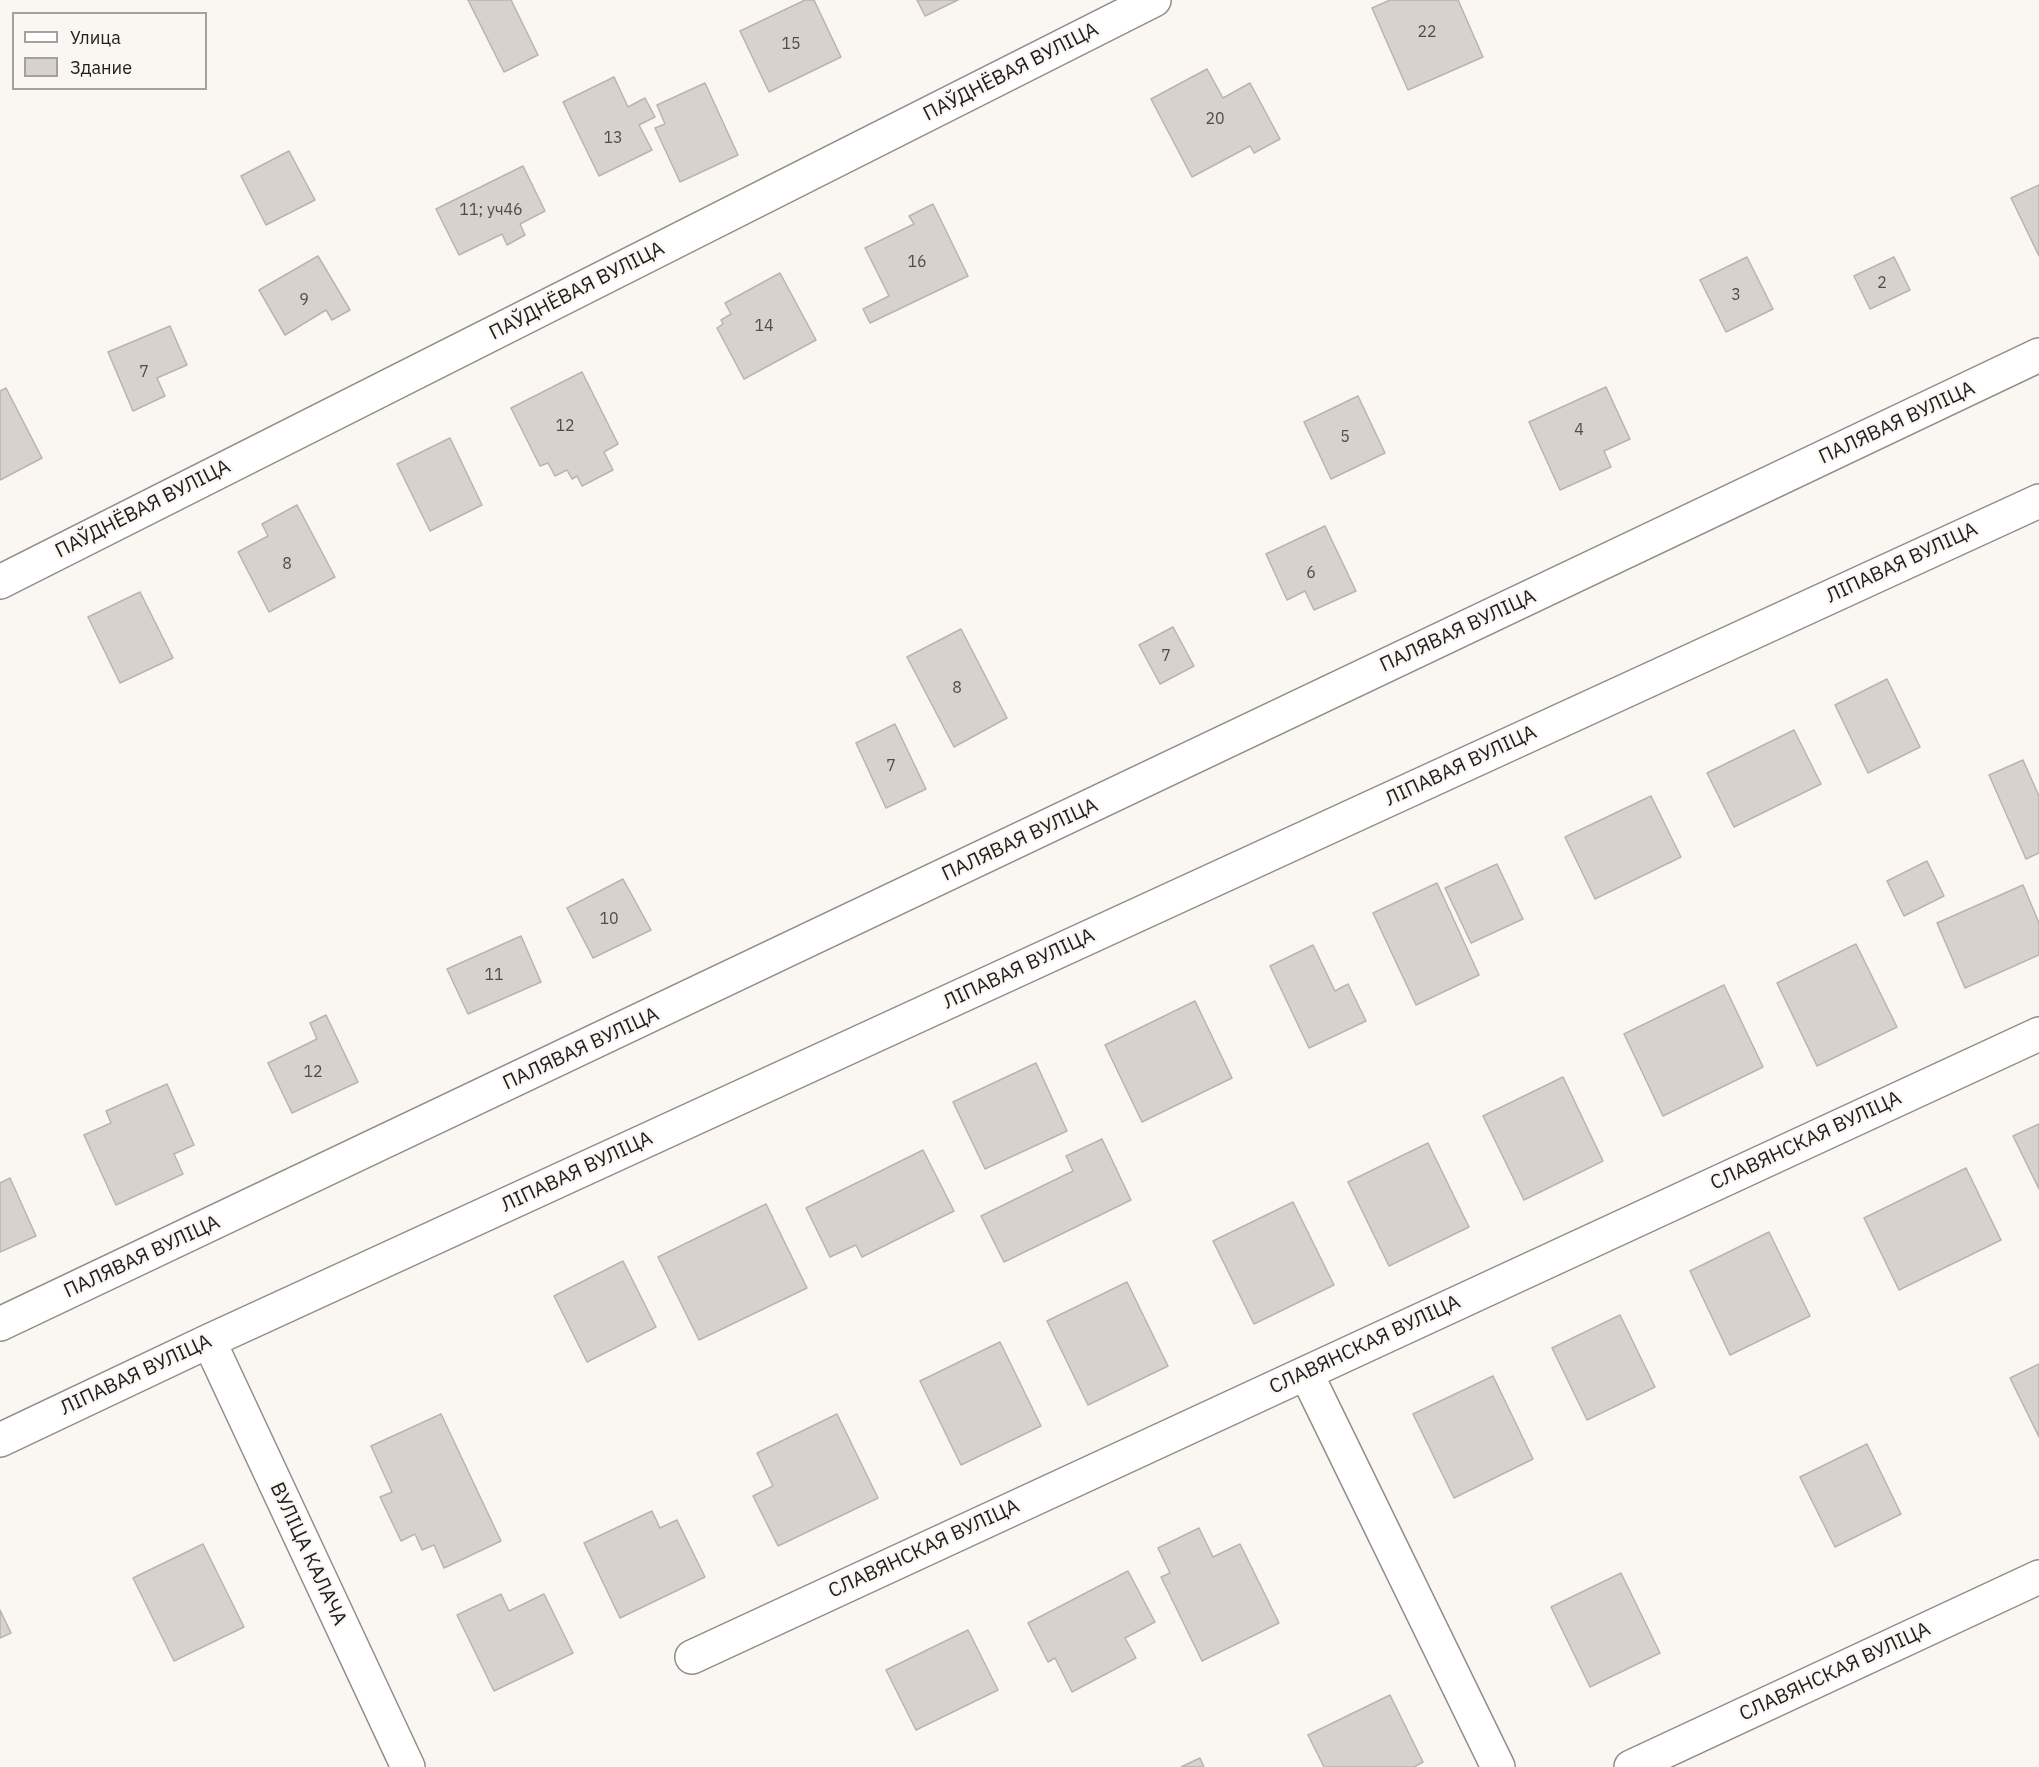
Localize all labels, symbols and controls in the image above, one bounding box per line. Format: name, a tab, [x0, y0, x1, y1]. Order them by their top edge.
legend	[12, 12, 207, 90]
street label: ПАЎДНЁВАЯ ВУЛІЦА	[920, 17, 1102, 127]
house number: 22	[1417, 22, 1437, 42]
text: Улица	[70, 26, 121, 49]
house number: 15	[781, 34, 801, 54]
text: Здание	[70, 56, 132, 79]
house number: 20	[1205, 109, 1225, 129]
house number: 13	[603, 128, 623, 148]
house number: 11; уч46	[459, 200, 523, 220]
street label: ПАЎДНЁВАЯ ВУЛІЦА	[486, 236, 668, 346]
house number: 16	[907, 252, 927, 272]
house number: 2	[1877, 273, 1887, 293]
house number: 3	[1731, 285, 1741, 305]
house number: 9	[299, 290, 309, 310]
house number: 14	[754, 316, 774, 336]
house number: 7	[139, 362, 149, 382]
street label: ПАЛЯВАЯ ВУЛІЦА	[1815, 376, 1979, 470]
house number: 12	[555, 416, 575, 436]
house number: 4	[1574, 420, 1584, 440]
house number: 5	[1340, 427, 1350, 447]
street label: ПАЎДНЁВАЯ ВУЛІЦА	[52, 454, 234, 564]
street label: ЛІПАВАЯ ВУЛІЦА	[1822, 517, 1982, 609]
house number: 8	[282, 554, 292, 574]
house number: 6	[1306, 563, 1316, 583]
street label: ПАЛЯВАЯ ВУЛІЦА	[1376, 584, 1540, 678]
house number: 7	[1161, 646, 1171, 666]
house number: 8	[952, 678, 962, 698]
street label: ЛІПАВАЯ ВУЛІЦА	[1381, 720, 1541, 812]
house number: 7	[886, 756, 896, 776]
street label: ПАЛЯВАЯ ВУЛІЦА	[938, 793, 1102, 887]
house number: 10	[599, 909, 619, 929]
street label: ЛІПАВАЯ ВУЛІЦА	[939, 923, 1099, 1015]
house number: 11	[484, 965, 504, 985]
street label: ПАЛЯВАЯ ВУЛІЦА	[499, 1002, 663, 1096]
house number: 12	[303, 1062, 323, 1082]
street label: СЛАВЯНСКАЯ ВУЛІЦА	[1707, 1086, 1905, 1196]
street label: ЛІПАВАЯ ВУЛІЦА	[497, 1126, 657, 1218]
street label: ПАЛЯВАЯ ВУЛІЦА	[60, 1210, 224, 1304]
street label: СЛАВЯНСКАЯ ВУЛІЦА	[1266, 1290, 1464, 1400]
street label: ЛІПАВАЯ ВУЛІЦА	[56, 1329, 216, 1421]
street label: ВУЛІЦА КАЛАЧА	[264, 1479, 352, 1629]
street label: СЛАВЯНСКАЯ ВУЛІЦА	[825, 1494, 1023, 1604]
street label: СЛАВЯНСКАЯ ВУЛІЦА	[1736, 1617, 1934, 1727]

